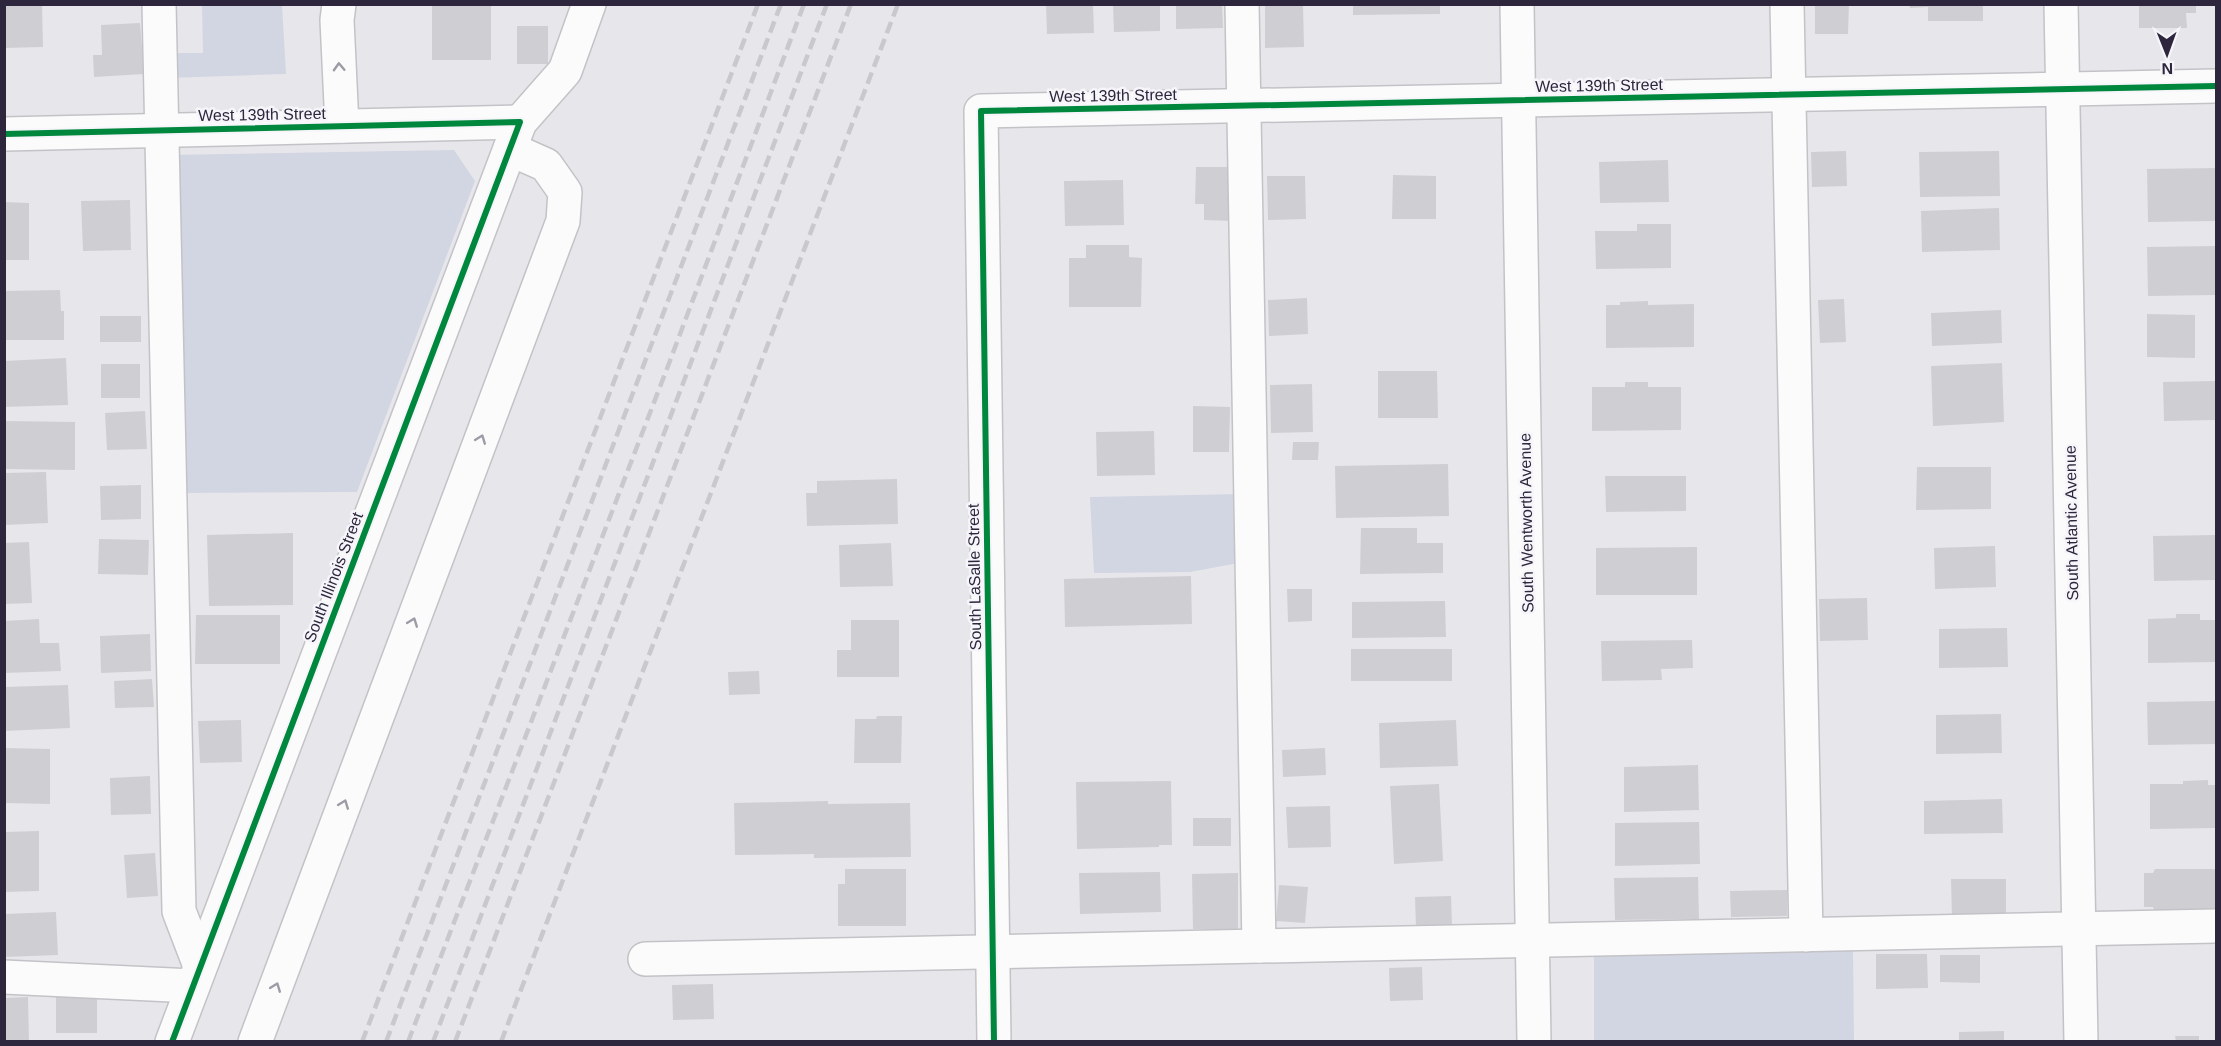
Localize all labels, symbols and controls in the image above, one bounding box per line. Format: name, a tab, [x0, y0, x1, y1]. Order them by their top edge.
north arrow	[2137, 24, 2197, 84]
text: N	[2161, 60, 2173, 77]
one-way arrow	[333, 63, 346, 72]
street label: West 139th Street	[1535, 76, 1664, 95]
street label: West 139th Street	[1049, 86, 1178, 105]
street label: West 139th Street	[198, 105, 327, 124]
street label: South Wentworth Avenue	[1516, 433, 1537, 613]
one-way arrow	[474, 434, 487, 445]
street label: South Atlantic Avenue	[2062, 445, 2081, 601]
street label: South LaSalle Street	[965, 503, 984, 651]
street label: South Illinois Street	[301, 509, 366, 645]
one-way arrow	[406, 617, 418, 628]
one-way arrow	[337, 799, 350, 810]
one-way arrow	[269, 982, 281, 993]

